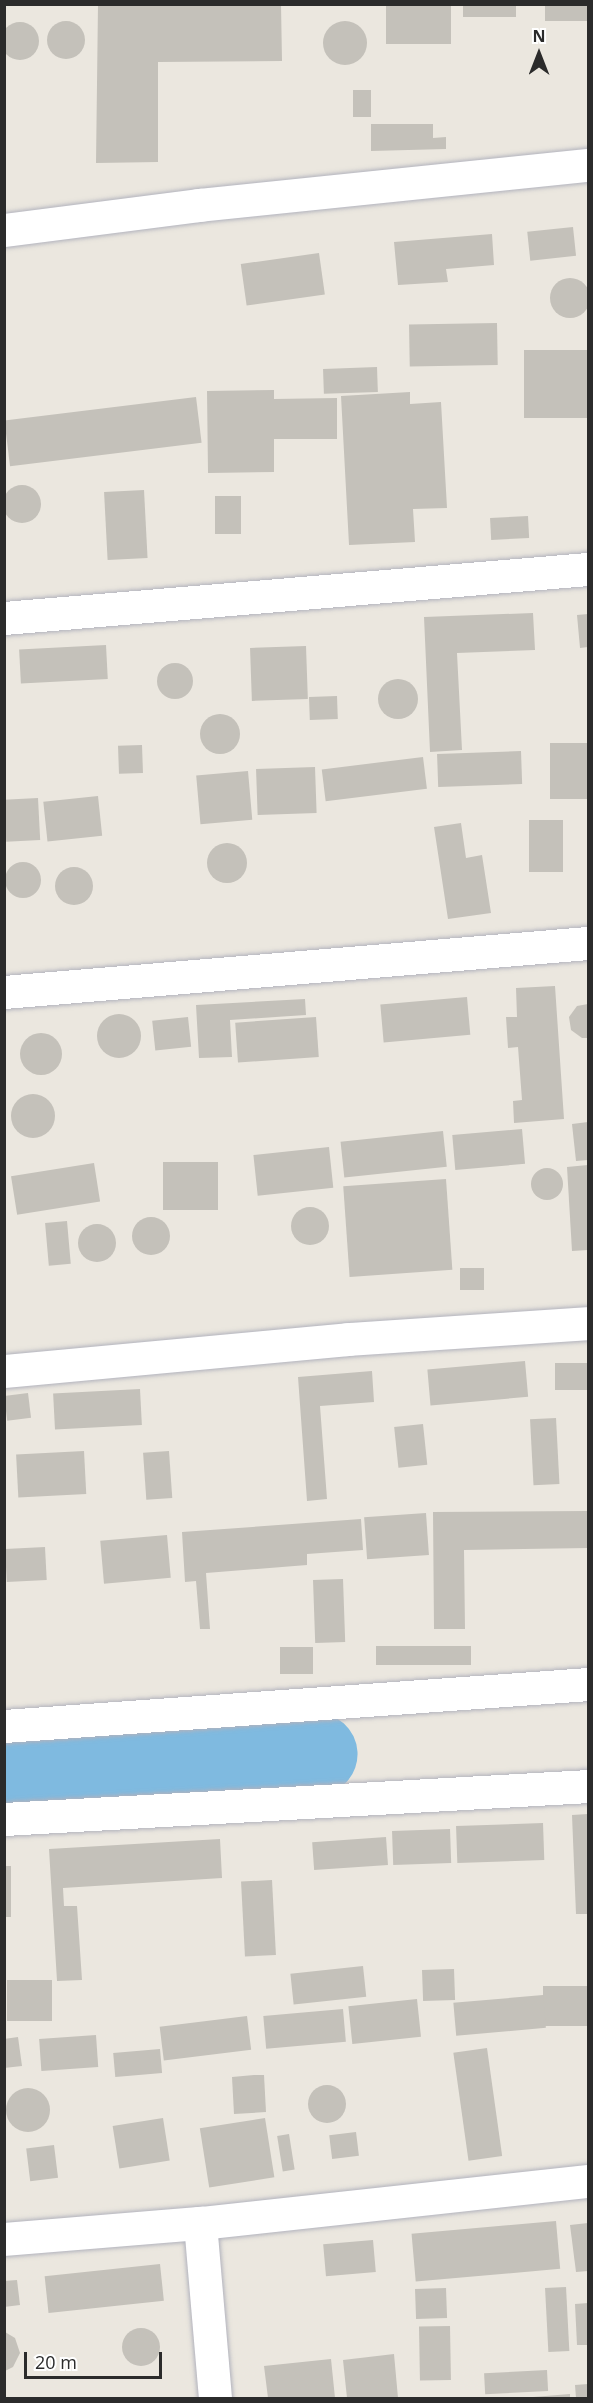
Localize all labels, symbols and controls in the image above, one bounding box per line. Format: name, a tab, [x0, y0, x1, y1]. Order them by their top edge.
north arrow	[509, 24, 569, 84]
text: N	[532, 25, 546, 47]
scale bar	[27, 2340, 165, 2378]
text: 20 m	[35, 2350, 77, 2374]

